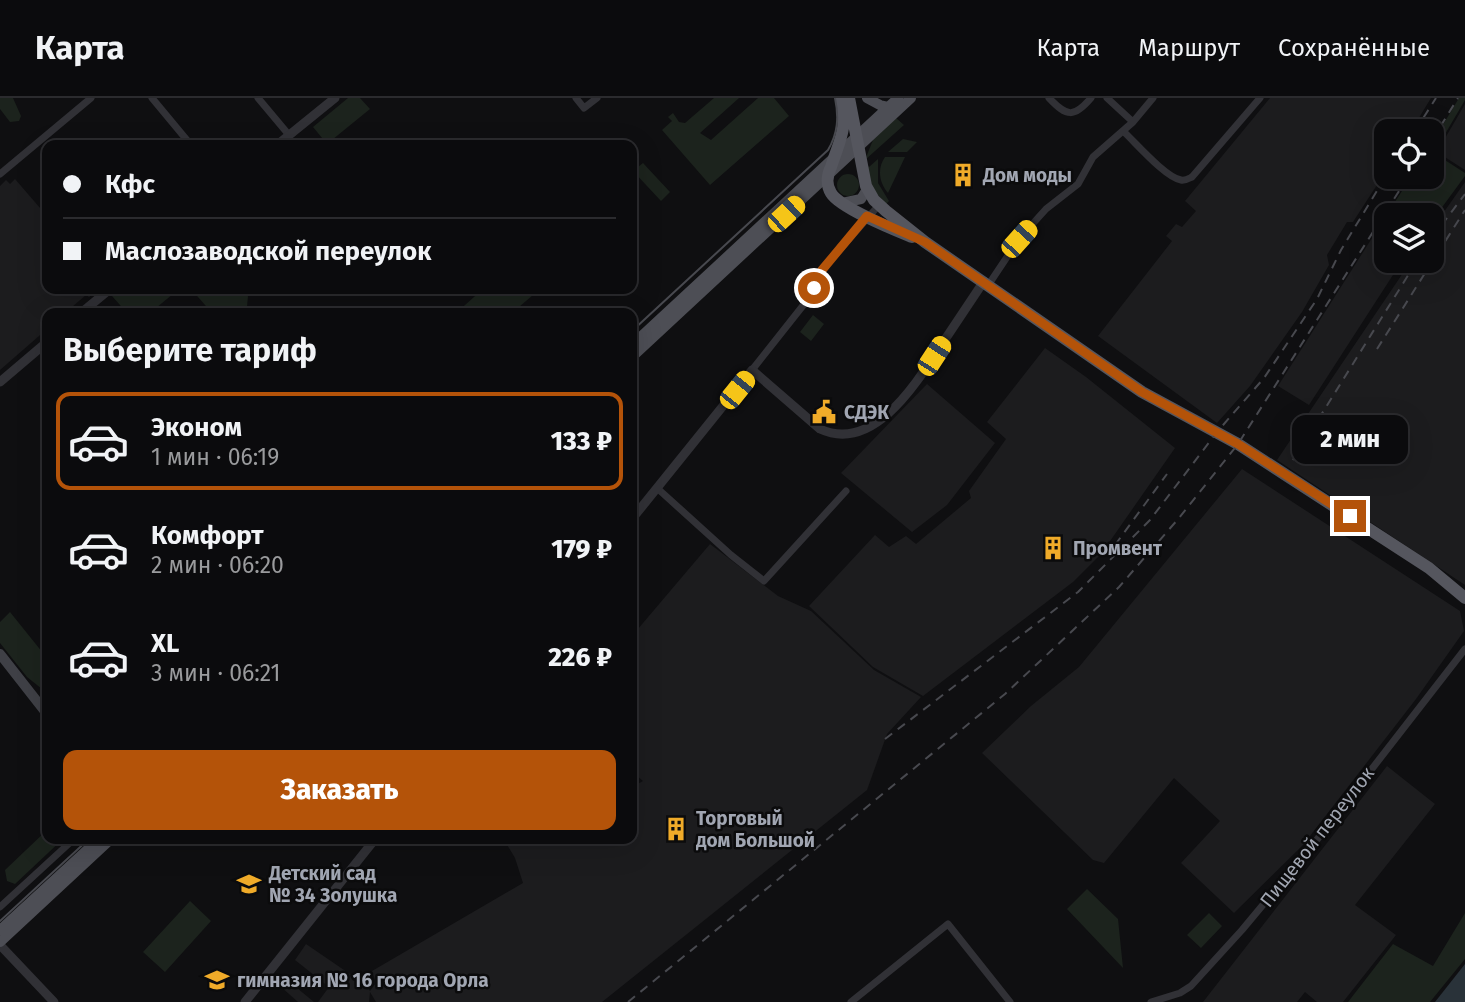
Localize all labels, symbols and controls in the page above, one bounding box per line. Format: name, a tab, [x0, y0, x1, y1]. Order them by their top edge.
text: Карта	[35, 28, 125, 68]
text: Карта	[1037, 34, 1100, 62]
text: Маршрут	[1138, 34, 1240, 62]
text: Сохранённые	[1278, 34, 1430, 62]
map controls	[1374, 119, 1444, 273]
button: locate	[1374, 119, 1444, 189]
building icon: Дом моды	[949, 161, 977, 189]
place label: Дом моды	[982, 164, 1072, 187]
text: Кфс	[105, 169, 155, 200]
car	[764, 192, 809, 236]
button: layers	[1374, 203, 1444, 273]
car	[998, 216, 1041, 262]
text: Маслозаводской переулок	[105, 236, 431, 267]
route start	[798, 272, 830, 304]
text: Выберите тариф	[63, 331, 317, 369]
car	[914, 333, 955, 379]
car	[716, 367, 759, 413]
public building icon: СДЭК	[810, 398, 838, 426]
place label: СДЭК	[844, 401, 889, 424]
icon: car	[67, 410, 130, 473]
text: Эконом	[151, 412, 242, 443]
callout: 2 мин	[1292, 414, 1408, 464]
text: 2 мин	[1320, 425, 1380, 453]
text: 133 ₽	[551, 426, 612, 457]
text: 1 мин · 06:19	[151, 443, 279, 471]
route end	[1334, 500, 1366, 532]
icon: car	[67, 518, 130, 581]
text: Комфорт	[151, 520, 264, 551]
text: 179 ₽	[551, 534, 612, 565]
building icon: Промвент	[1039, 534, 1067, 562]
place label: Промвент	[1073, 537, 1163, 560]
text: 2 мин · 06:20	[151, 551, 284, 579]
icon: car	[67, 626, 130, 689]
text: XL	[151, 628, 179, 659]
text: 226 ₽	[548, 642, 612, 673]
text: 3 мин · 06:21	[151, 659, 281, 687]
button: Заказать	[63, 750, 616, 830]
street label: Пищевой переулок	[1255, 762, 1379, 912]
place label: Торговый дом Большой	[696, 807, 815, 852]
building icon: Торговый дом Большой	[662, 815, 690, 843]
place label: Детский сад № 34 Золушка	[268, 862, 397, 907]
school or university icon: Детский сад № 34 Золушка	[235, 870, 263, 898]
school or university icon: гимназия № 16 города Орла	[203, 966, 231, 994]
place label: гимназия № 16 города Орла	[237, 969, 489, 992]

